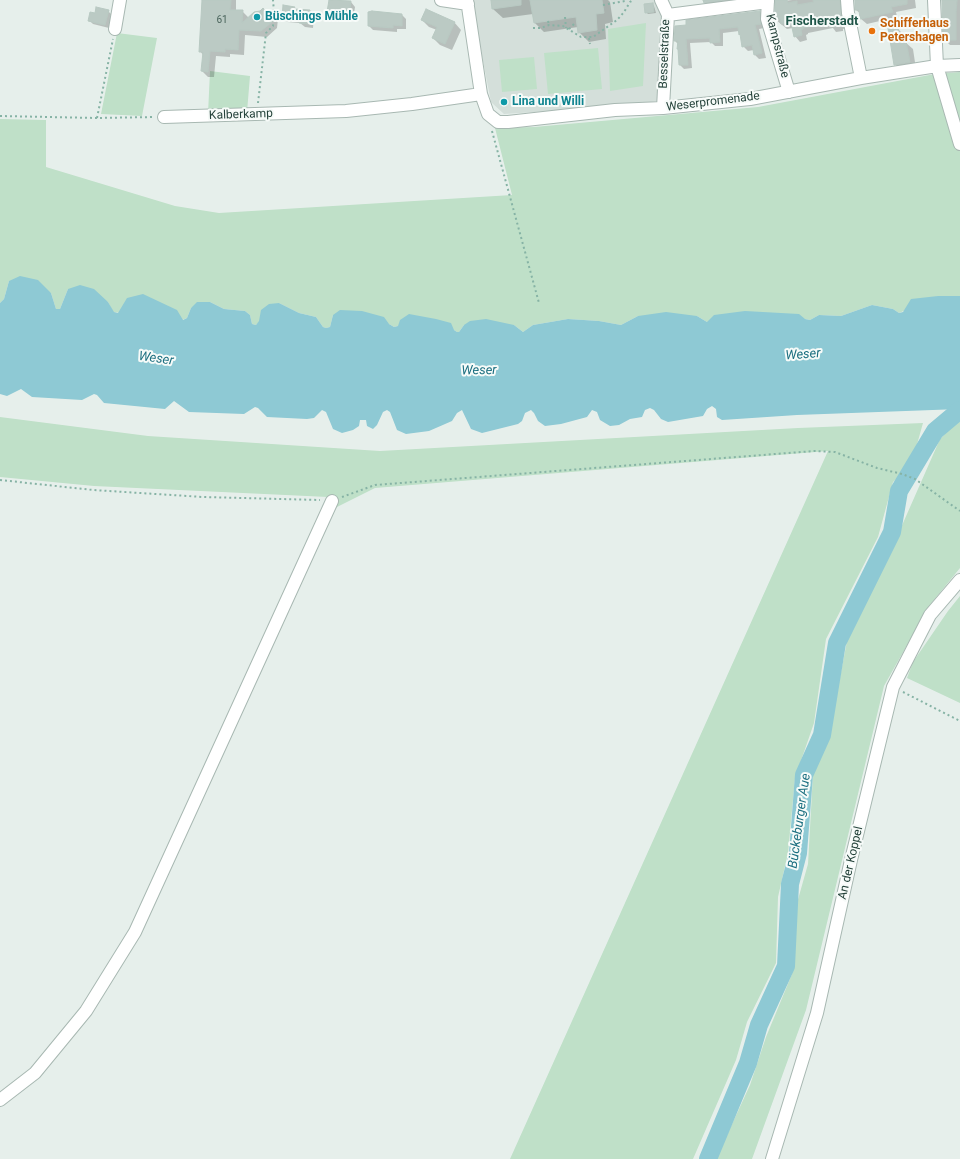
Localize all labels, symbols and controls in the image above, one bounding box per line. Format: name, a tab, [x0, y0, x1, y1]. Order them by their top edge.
place label: Büschings Mühle	[265, 10, 358, 24]
marker: Büschings Mühle	[252, 12, 262, 22]
street label: Kampstraße	[762, 13, 792, 79]
house number: 61	[216, 14, 228, 26]
district label: Fischerstadt	[786, 14, 858, 30]
place label: Schifferhaus Petershagen	[880, 17, 949, 45]
street label: Besselstraße	[657, 19, 673, 89]
marker: Schifferhaus Petershagen	[867, 26, 877, 36]
street label: Weserpromenade	[665, 89, 761, 115]
place label: Lina und Willi	[512, 95, 584, 109]
marker: Lina und Willi	[499, 97, 509, 107]
street label: Kalberkamp	[209, 107, 273, 123]
water label: Weser	[785, 346, 821, 364]
water label: Weser	[138, 349, 174, 369]
water label: Weser	[461, 363, 497, 379]
water label: Bückeburger Aue	[786, 773, 814, 869]
street label: An der Koppel	[836, 825, 866, 901]

